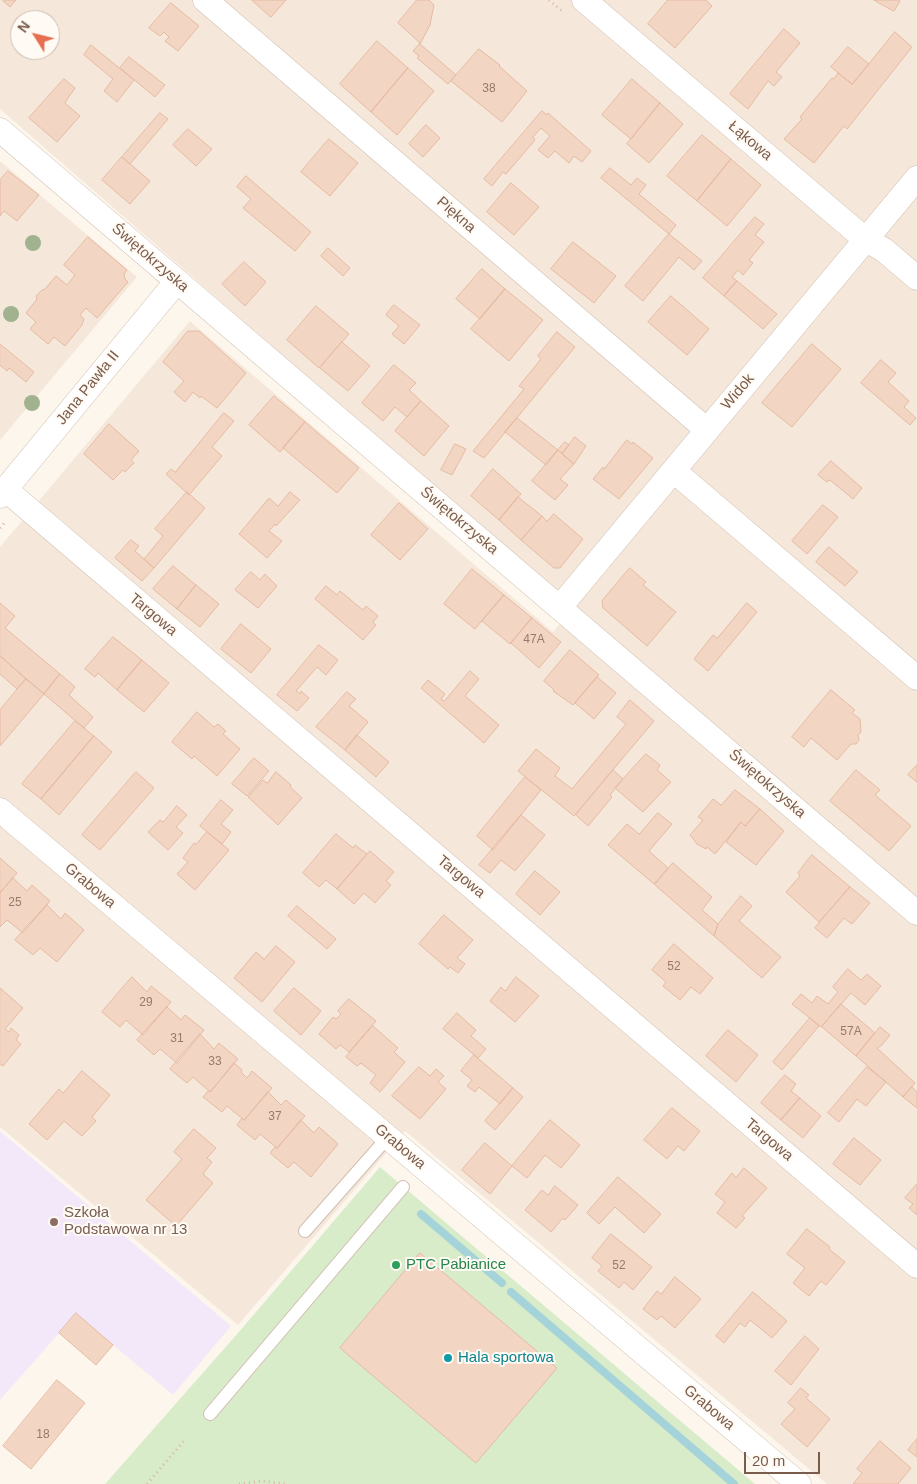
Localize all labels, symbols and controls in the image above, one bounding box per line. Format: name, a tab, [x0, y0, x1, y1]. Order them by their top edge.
north arrow	[10, 10, 60, 60]
text: N	[14, 18, 33, 36]
house number: 38	[482, 82, 496, 96]
street label: Łąkowa	[724, 117, 776, 165]
street label: Piękna	[433, 193, 479, 237]
street label: Świętokrzyska	[108, 220, 192, 296]
street label: Jana Pawła II	[53, 347, 123, 429]
street label: Widok	[718, 370, 758, 414]
street label: Świętokrzyska	[416, 483, 502, 559]
street label: Targowa	[125, 590, 181, 640]
house number: 47A	[523, 633, 545, 647]
street label: Świętokrzyska	[725, 746, 809, 822]
street label: Targowa	[433, 852, 489, 902]
street label: Grabowa	[61, 860, 119, 912]
house number: 25	[8, 896, 22, 910]
house number: 52	[667, 960, 681, 974]
house number: 29	[139, 996, 153, 1010]
house number: 57A	[840, 1025, 862, 1039]
house number: 31	[170, 1032, 184, 1046]
house number: 33	[208, 1055, 222, 1069]
house number: 37	[268, 1110, 282, 1124]
street label: Targowa	[741, 1115, 797, 1165]
street label: Grabowa	[371, 1121, 429, 1173]
place label: Szkoła Podstawowa nr 13	[64, 1204, 187, 1239]
marker: Szkoła Podstawowa nr 13	[48, 1216, 60, 1228]
place label: PTC Pabianice	[406, 1256, 506, 1274]
marker: PTC Pabianice	[390, 1259, 402, 1271]
house number: 52	[612, 1259, 626, 1273]
place label: Hala sportowa	[458, 1349, 554, 1367]
marker: Hala sportowa	[442, 1352, 454, 1364]
street label: Grabowa	[680, 1382, 738, 1434]
house number: 18	[36, 1428, 50, 1442]
scale bar	[747, 1442, 823, 1474]
text: 20 m	[752, 1452, 785, 1469]

